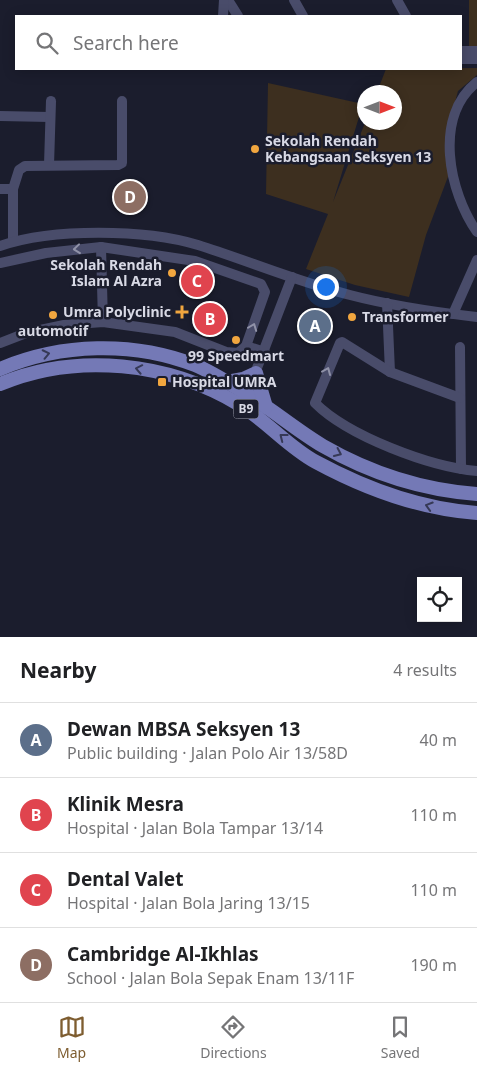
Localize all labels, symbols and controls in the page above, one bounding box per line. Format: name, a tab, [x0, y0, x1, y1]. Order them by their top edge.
search box	[15, 15, 462, 70]
icon: search	[33, 29, 61, 57]
text: Search here	[73, 30, 179, 56]
north arrow	[357, 85, 402, 130]
place label: Sekolah Rendah Kebangsaan Seksyen 13	[265, 131, 431, 166]
marker: Sekolah Rendah Kebangsaan Seksyen 13	[249, 143, 261, 155]
pin: D	[114, 178, 146, 216]
one-way arrow	[73, 243, 81, 254]
place label: Sekolah Rendah Islam Al Azra	[50, 255, 162, 290]
pin: C	[181, 262, 213, 300]
marker: Sekolah Rendah Islam Al Azra	[166, 267, 178, 279]
your location	[313, 274, 339, 300]
pin: B	[194, 300, 226, 338]
place label: Umra Polyclinic	[63, 302, 171, 321]
marker: Umra Polyclinic	[175, 305, 189, 319]
pin: A	[299, 307, 331, 345]
place label: Transformer	[362, 307, 449, 326]
marker: automotif	[47, 309, 59, 321]
marker: Transformer	[346, 311, 358, 323]
place label: automotif	[18, 321, 90, 340]
one-way arrow	[247, 323, 257, 332]
marker: 99 Speedmart	[230, 334, 242, 346]
place label: 99 Speedmart	[188, 346, 284, 365]
one-way arrow	[42, 349, 50, 360]
one-way arrow	[134, 364, 143, 374]
one-way arrow	[321, 367, 332, 376]
place label: Hospital UMRA	[172, 372, 277, 391]
marker: Hospital UMRA	[156, 376, 168, 388]
road number: B9	[234, 399, 258, 418]
one-way arrow	[280, 435, 289, 443]
one-way arrow	[333, 447, 342, 457]
one-way arrow	[425, 502, 434, 512]
map controls	[417, 577, 462, 622]
button: locate	[417, 577, 462, 622]
text: Nearby	[20, 656, 96, 684]
text: 4 results	[393, 659, 457, 681]
text: Dewan MBSA Seksyen 13	[67, 716, 300, 742]
text: A	[30, 729, 42, 751]
text: 40 m	[420, 729, 457, 751]
text: Public building · Jalan Polo Air 13/58D	[67, 742, 348, 764]
text: Klinik Mesra	[67, 791, 184, 817]
text: B	[31, 804, 41, 826]
text: 110 m	[410, 804, 457, 826]
text: Hospital · Jalan Bola Tampar 13/14	[67, 817, 323, 839]
text: Dental Valet	[67, 866, 183, 892]
text: C	[31, 879, 41, 901]
text: 110 m	[410, 879, 457, 901]
text: Hospital · Jalan Bola Jaring 13/15	[67, 892, 310, 914]
text: Cambridge Al-Ikhlas	[67, 941, 259, 967]
text: D	[30, 954, 42, 976]
text: 190 m	[410, 954, 457, 976]
text: School · Jalan Bola Sepak Enam 13/11F	[67, 967, 354, 989]
tab: Map	[57, 1013, 86, 1062]
tab: Directions	[200, 1013, 267, 1062]
tab: Saved	[381, 1013, 420, 1062]

